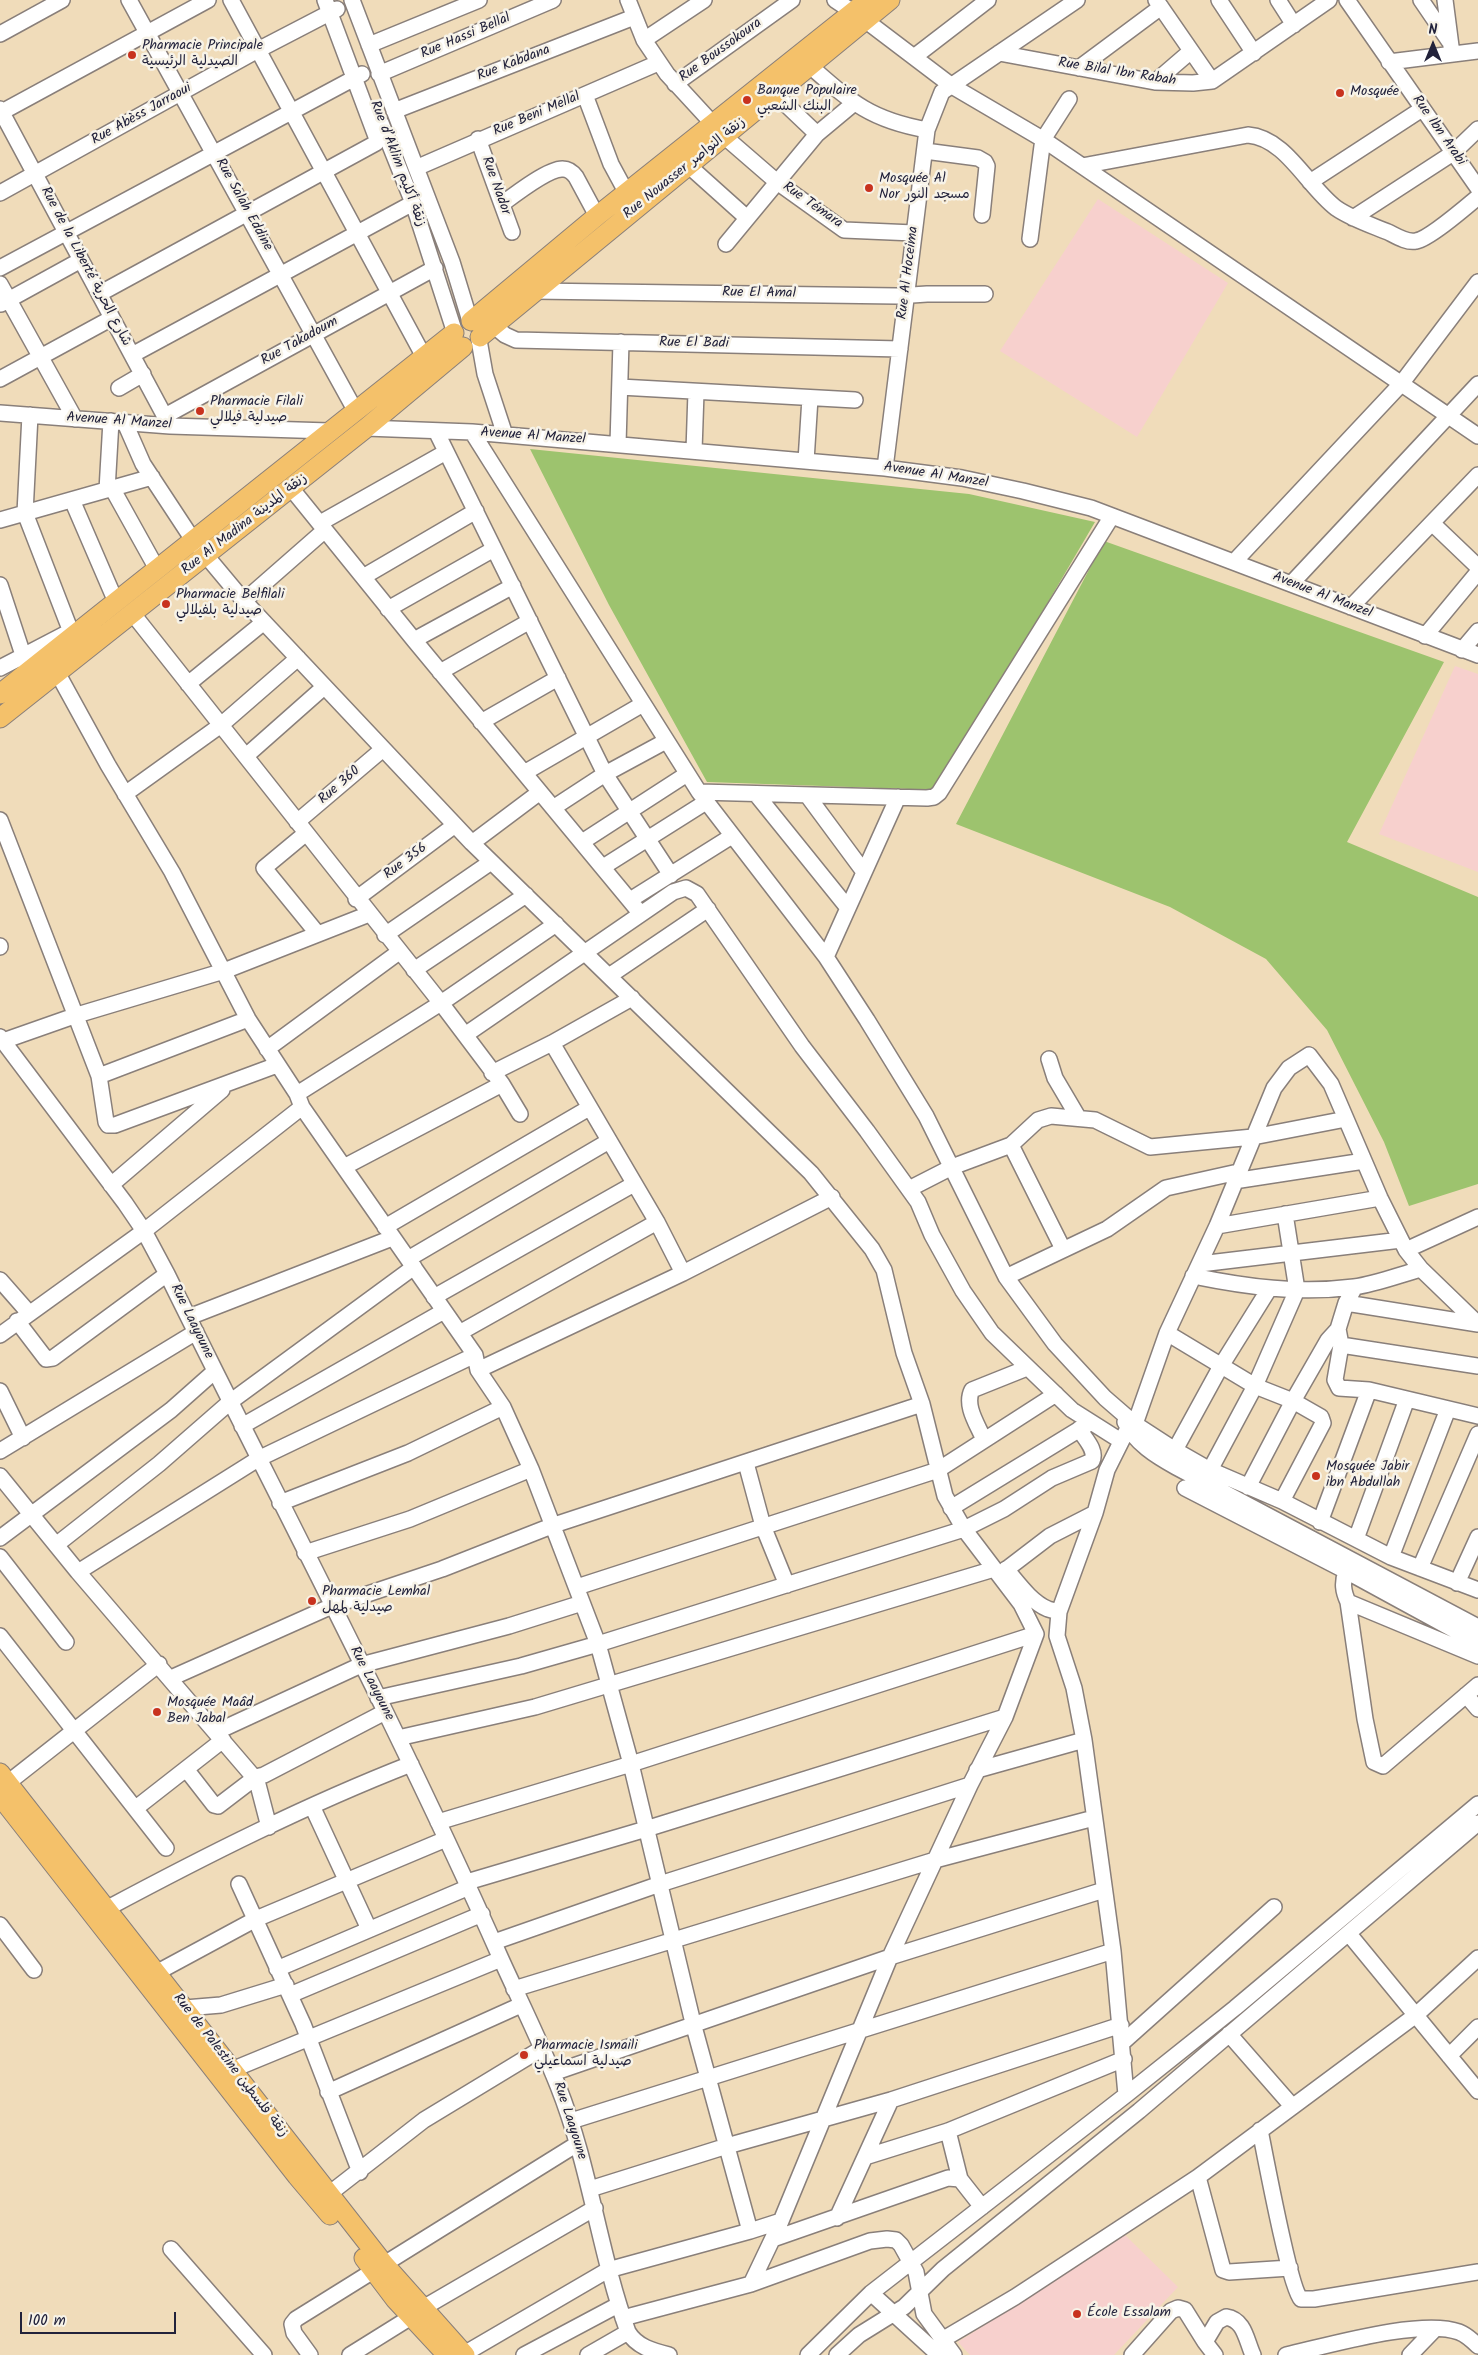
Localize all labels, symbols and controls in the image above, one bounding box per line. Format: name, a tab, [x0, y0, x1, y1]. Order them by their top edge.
street label: Rue Hassi Bellal	[419, 11, 513, 63]
street label: Rue Boussokoura	[676, 15, 766, 87]
text: N	[1429, 19, 1437, 41]
north arrow	[1408, 20, 1458, 70]
place label: Pharmacie Principale الصيدلية الرئيسية	[142, 39, 263, 72]
street label: Rue Kabdana	[475, 42, 553, 86]
marker: Pharmacie Principale الصيدلية الرئيسية	[126, 49, 138, 61]
street label: Rue Bilal Ibn Rabah	[1057, 55, 1177, 91]
street label: Rue Abèss Jarraoui	[89, 81, 195, 149]
place label: Banque Populaire البنك الشعبي	[757, 84, 857, 116]
place label: Mosquée	[1350, 85, 1399, 101]
marker: Mosquée	[1334, 87, 1346, 99]
street label: Rue Beni Mellal	[491, 89, 583, 141]
street label: Rue Ibn Arabi	[1408, 93, 1468, 169]
marker: Banque Populaire البنك الشعبي	[741, 94, 753, 106]
street label: Rue d’Aklim زنقة أكليم	[365, 99, 429, 229]
street label: Rue Nouasser زنقة النواصر	[621, 115, 749, 223]
street label: Rue Nador	[477, 155, 513, 217]
street label: Rue Salah Eddine	[211, 156, 275, 254]
place label: Mosquée Al Nor مسجد النور	[879, 172, 970, 204]
street label: Rue Témara	[779, 179, 845, 233]
marker: Mosquée Al Nor مسجد النور	[863, 182, 875, 194]
street label: Rue de la Liberté شارع الحرية	[36, 185, 134, 349]
street label: Rue Al Hoceima	[895, 225, 923, 321]
street label: Rue El Amal	[722, 285, 796, 303]
street label: Rue Takadoum	[259, 314, 341, 370]
street label: Rue El Badi	[659, 335, 729, 353]
place label: Pharmacie Filali صيدلية فيلالي	[210, 395, 303, 428]
marker: Pharmacie Filali صيدلية فيلالي	[194, 405, 206, 417]
street label: Avenue Al Manzel	[66, 410, 172, 434]
street label: Avenue Al Manzel	[480, 425, 586, 449]
street label: Avenue Al Manzel	[883, 459, 989, 493]
street label: Rue Al Madina زنقة المدينة	[179, 471, 311, 579]
street label: Avenue Al Manzel	[1270, 569, 1374, 623]
place label: Pharmacie Belfilali صيدلية بلفيلالي	[176, 588, 284, 620]
marker: Pharmacie Belfilali صيدلية بلفيلالي	[160, 598, 172, 610]
street label: Rue 360	[316, 763, 364, 809]
street label: Rue 356	[381, 840, 431, 884]
street label: Rue Laayoune	[166, 1282, 216, 1362]
place label: Mosquée Jabir ibn Abdullah	[1326, 1460, 1409, 1492]
marker: Mosquée Jabir ibn Abdullah	[1310, 1470, 1322, 1482]
place label: Pharmacie Lemhal صيدلية لمهل	[322, 1585, 430, 1618]
marker: Pharmacie Lemhal صيدلية لمهل	[306, 1595, 318, 1607]
street label: Rue Laayoune	[345, 1644, 397, 1724]
place label: Mosquée Maâd Ben Jabal	[167, 1696, 253, 1728]
marker: Mosquée Maâd Ben Jabal	[151, 1706, 163, 1718]
street label: Rue de Palestine زنقة فلسطين	[169, 1991, 291, 2141]
place label: Pharmacie Ismaili صيدلية اسماعيلي	[534, 2039, 638, 2072]
marker: Pharmacie Ismaili صيدلية اسماعيلي	[518, 2049, 530, 2061]
street label: Rue Laayoune	[548, 2080, 590, 2162]
scale bar	[22, 2302, 179, 2334]
place label: École Essalam	[1087, 2306, 1171, 2322]
marker: École Essalam	[1071, 2308, 1083, 2320]
text: 100 m	[28, 2309, 66, 2333]

